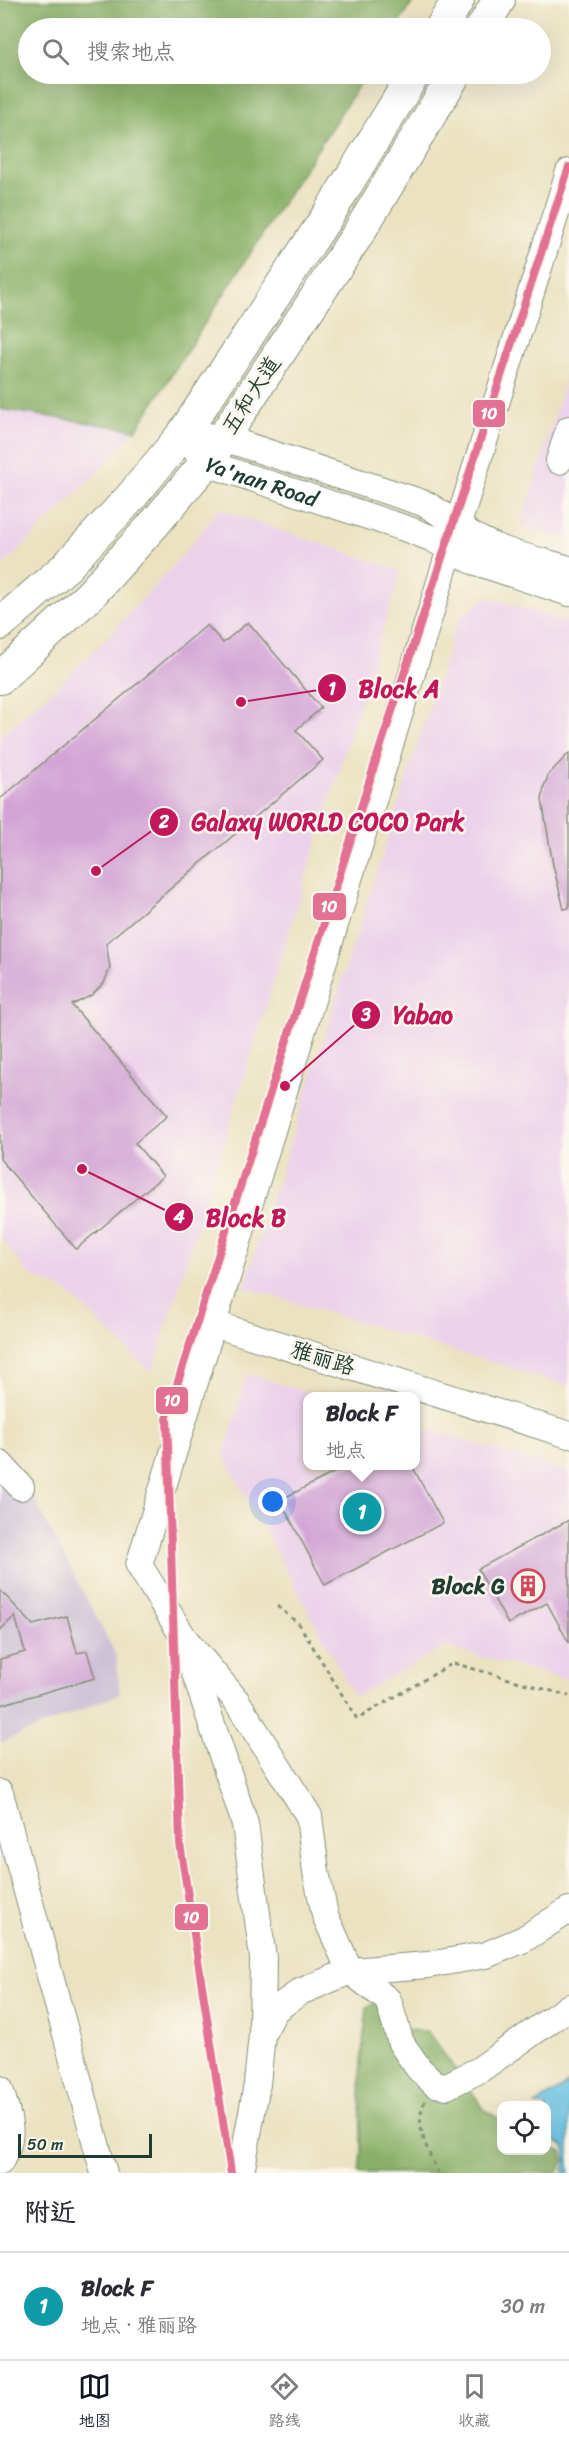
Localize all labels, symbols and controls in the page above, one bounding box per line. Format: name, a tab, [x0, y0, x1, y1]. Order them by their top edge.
search box	[18, 18, 551, 84]
text: 搜索地点	[87, 32, 175, 71]
icon: search	[39, 35, 72, 68]
street label: 五和大道	[211, 347, 291, 443]
line badge: 10	[472, 399, 506, 428]
text: 10	[481, 399, 497, 428]
street label: Ya'nan Road	[201, 445, 325, 519]
callout: Block A	[317, 667, 452, 709]
text: Block A	[359, 668, 439, 710]
text: 1	[328, 673, 336, 705]
callout: Galaxy WORLD COCO Park	[149, 801, 476, 843]
text: Galaxy WORLD COCO Park	[192, 801, 465, 843]
text: 2	[158, 806, 170, 838]
line badge: 10	[312, 892, 347, 921]
text: 10	[321, 892, 337, 921]
callout: Yabao	[351, 994, 465, 1036]
text: Yabao	[393, 994, 453, 1036]
text: 3	[360, 999, 371, 1031]
callout: Block B	[164, 1196, 298, 1238]
text: Block B	[206, 1197, 286, 1239]
text: 4	[172, 1201, 185, 1233]
street label: 雅丽路	[286, 1330, 360, 1386]
line badge: 10	[155, 1386, 189, 1415]
text: 10	[164, 1386, 180, 1415]
popup	[303, 1392, 420, 1470]
text: Block F	[326, 1394, 397, 1433]
text: 地点	[326, 1433, 366, 1468]
your location	[258, 1487, 287, 1516]
pin: 1	[342, 1490, 382, 1534]
place label: Block G	[432, 1567, 505, 1606]
building icon: Block G	[510, 1568, 546, 1604]
line badge: 10	[174, 1903, 209, 1931]
text: 10	[183, 1903, 199, 1932]
map controls	[497, 2101, 551, 2155]
button: locate	[497, 2101, 551, 2155]
text: 50 m	[27, 2130, 63, 2159]
scale bar	[18, 2131, 152, 2158]
text: 附近	[24, 2189, 76, 2235]
text: Block F	[81, 2269, 153, 2308]
text: 1	[39, 2289, 48, 2324]
text: 30 m	[501, 2289, 545, 2324]
text: 地点 · 雅丽路	[81, 2308, 197, 2343]
tab: 地图	[78, 2370, 111, 2435]
tab: 路线	[268, 2370, 301, 2435]
tab: 收藏	[458, 2370, 491, 2435]

